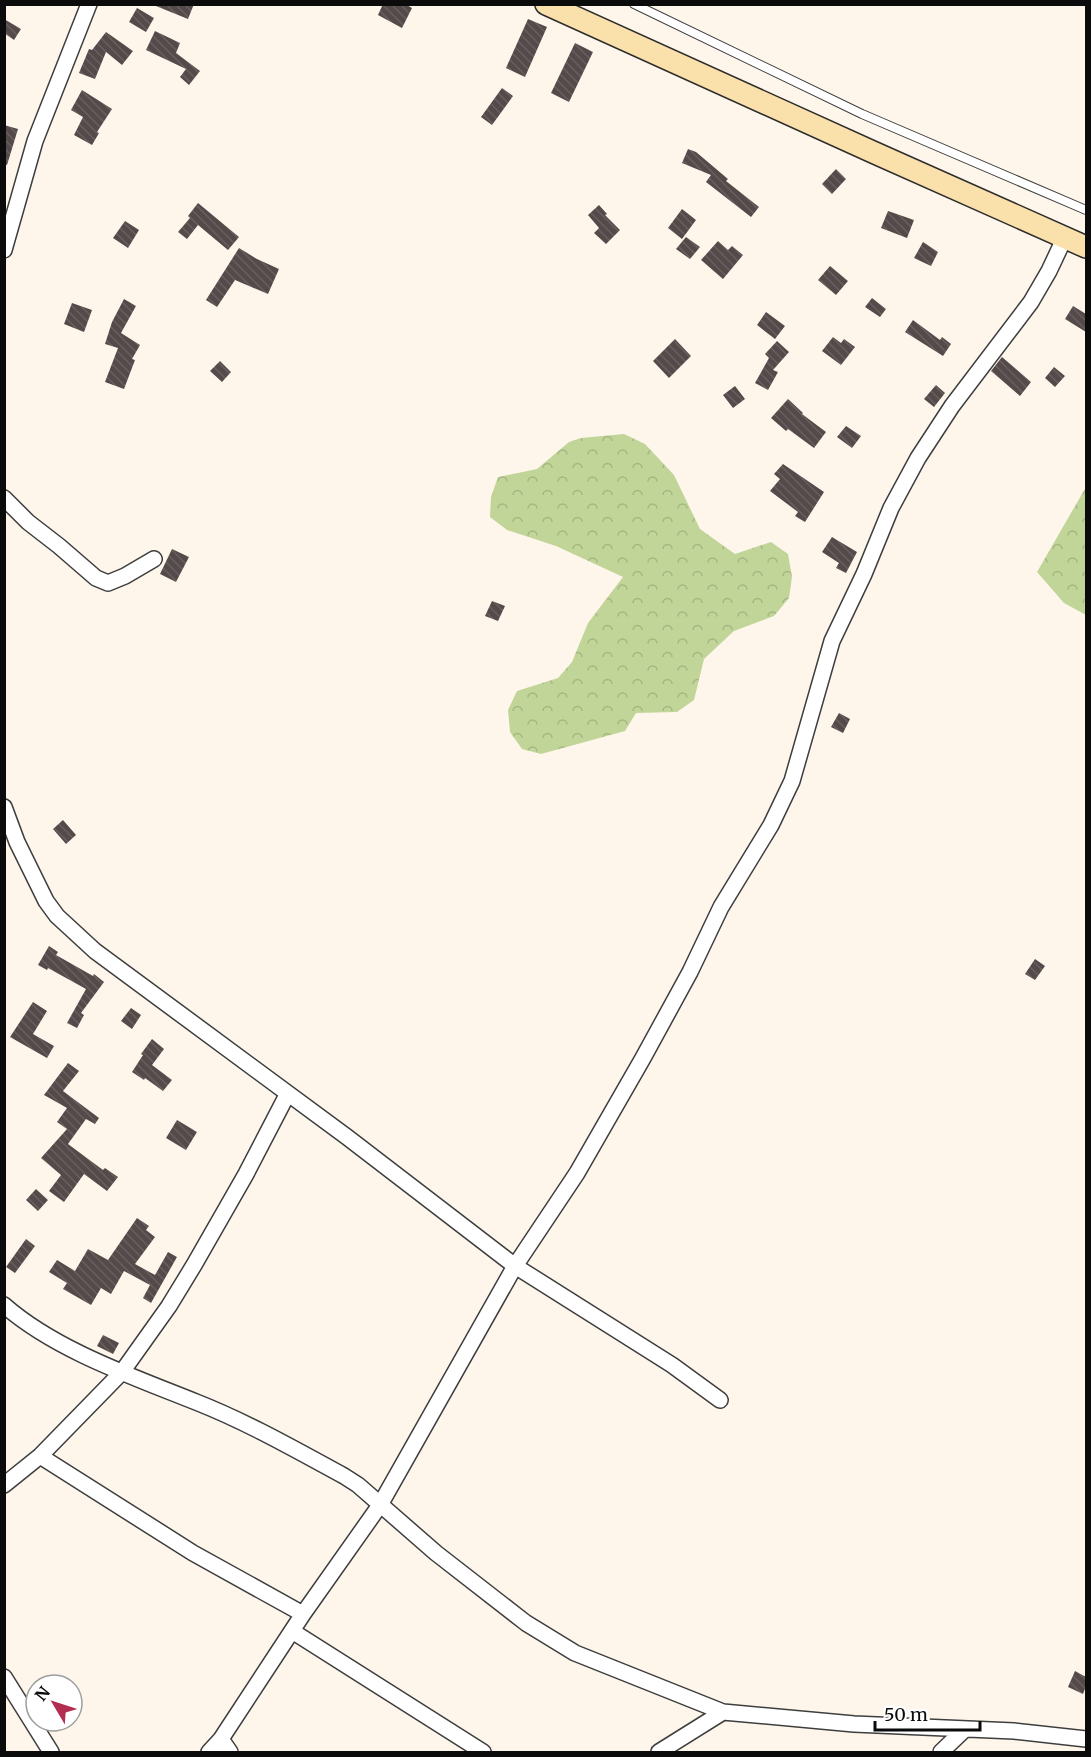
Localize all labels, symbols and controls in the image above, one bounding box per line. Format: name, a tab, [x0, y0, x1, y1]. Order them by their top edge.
north arrow	[24, 1673, 84, 1733]
text: N	[31, 1682, 54, 1705]
scale bar	[875, 1694, 980, 1732]
text: 50 m	[884, 1703, 928, 1726]

